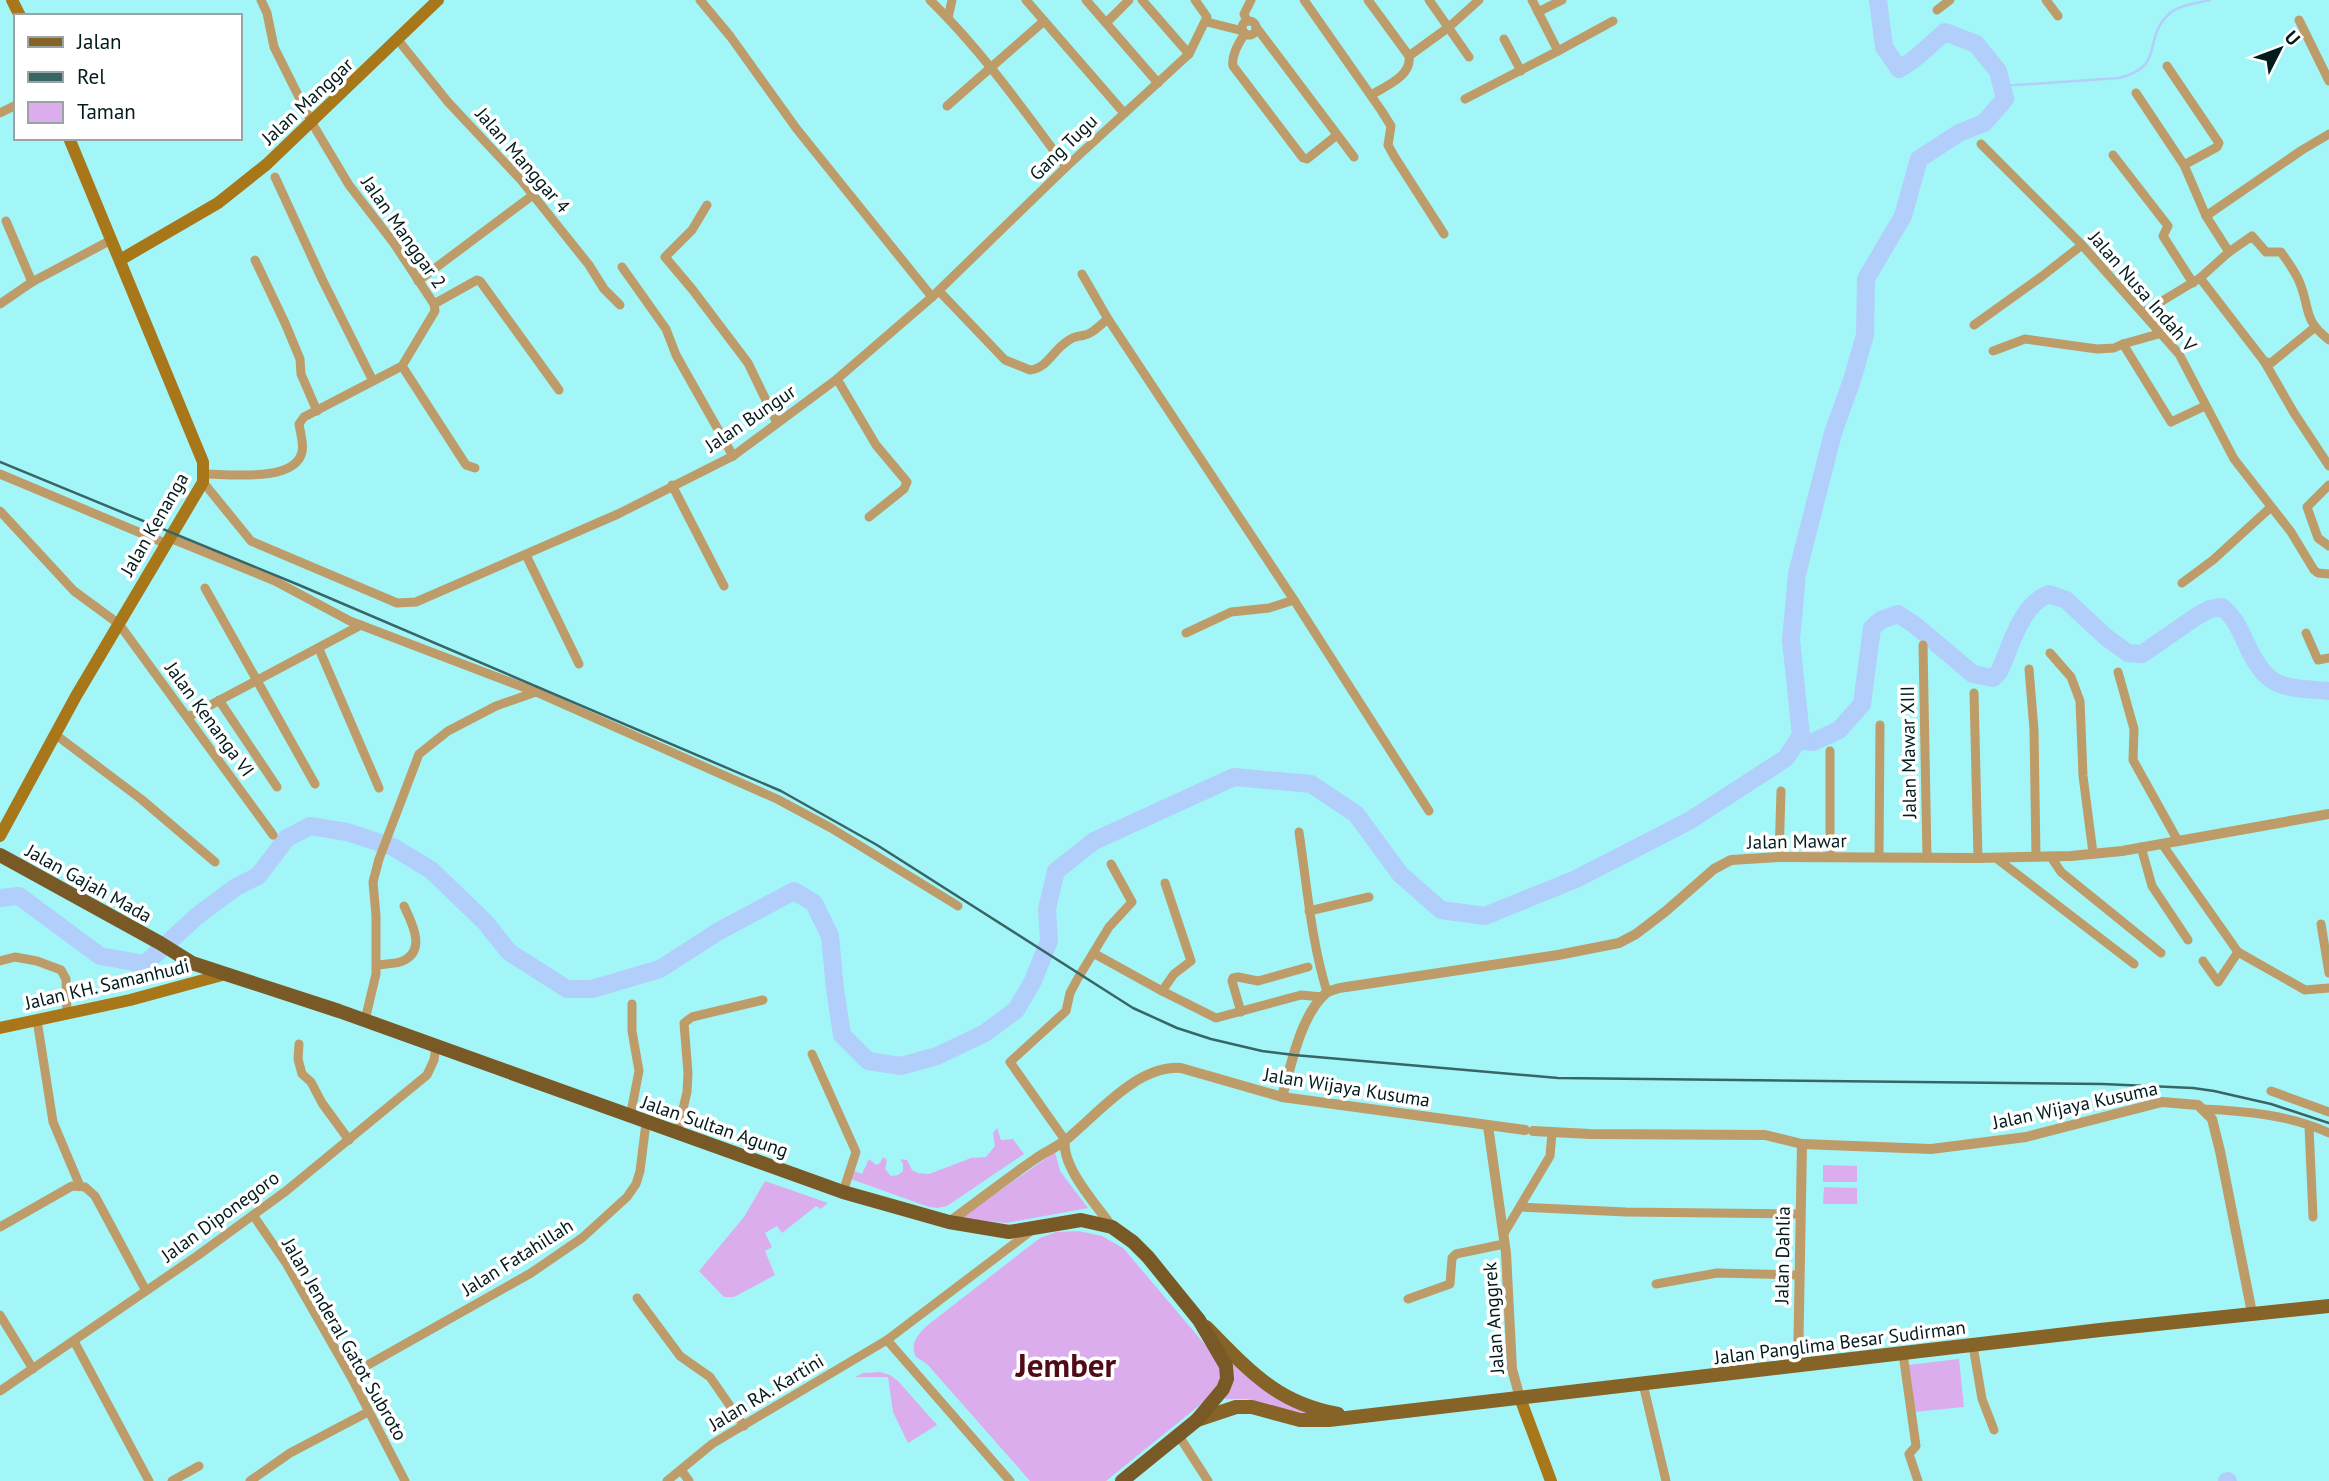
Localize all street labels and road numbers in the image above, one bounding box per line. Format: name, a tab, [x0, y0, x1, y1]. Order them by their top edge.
street label: Jalan Manggar	[255, 52, 358, 150]
street label: Jalan Manggar 4	[470, 102, 575, 218]
street label: Gang Tugu	[1024, 109, 1102, 185]
street label: Jalan Manggar 2	[356, 170, 452, 293]
street label: Jalan Nusa Indah V	[2083, 225, 2202, 356]
street label: Jalan Bungur	[699, 379, 800, 458]
street label: Jalan Kenanga	[114, 468, 193, 581]
street label: Jalan Kenanga VI	[160, 656, 260, 781]
street label: Jalan Mawar XIII	[1895, 686, 1921, 819]
street label: Jalan Mawar	[1746, 828, 1848, 854]
street label: Jalan Gajah Mada	[21, 838, 156, 928]
street label: Jalan KH. Samanhudi	[21, 953, 192, 1015]
street label: Jalan Wijaya Kusuma	[1261, 1062, 1432, 1112]
street label: Jalan Wijaya Kusuma	[1989, 1076, 2160, 1134]
street label: Jalan Sultan Agung	[637, 1089, 792, 1162]
street label: Jalan Diponegoro	[155, 1165, 284, 1268]
street label: Jalan Dahlia	[1769, 1206, 1795, 1305]
street label: Jalan Fatahillah	[456, 1213, 577, 1301]
street label: Jalan Jenderal Gatot Subroto	[277, 1233, 413, 1445]
street label: Jalan Anggrek	[1477, 1261, 1509, 1376]
street label: Jalan Panglima Besar Sudirman	[1712, 1315, 1967, 1369]
street label: Jalan RA. Kartini	[703, 1348, 828, 1436]

